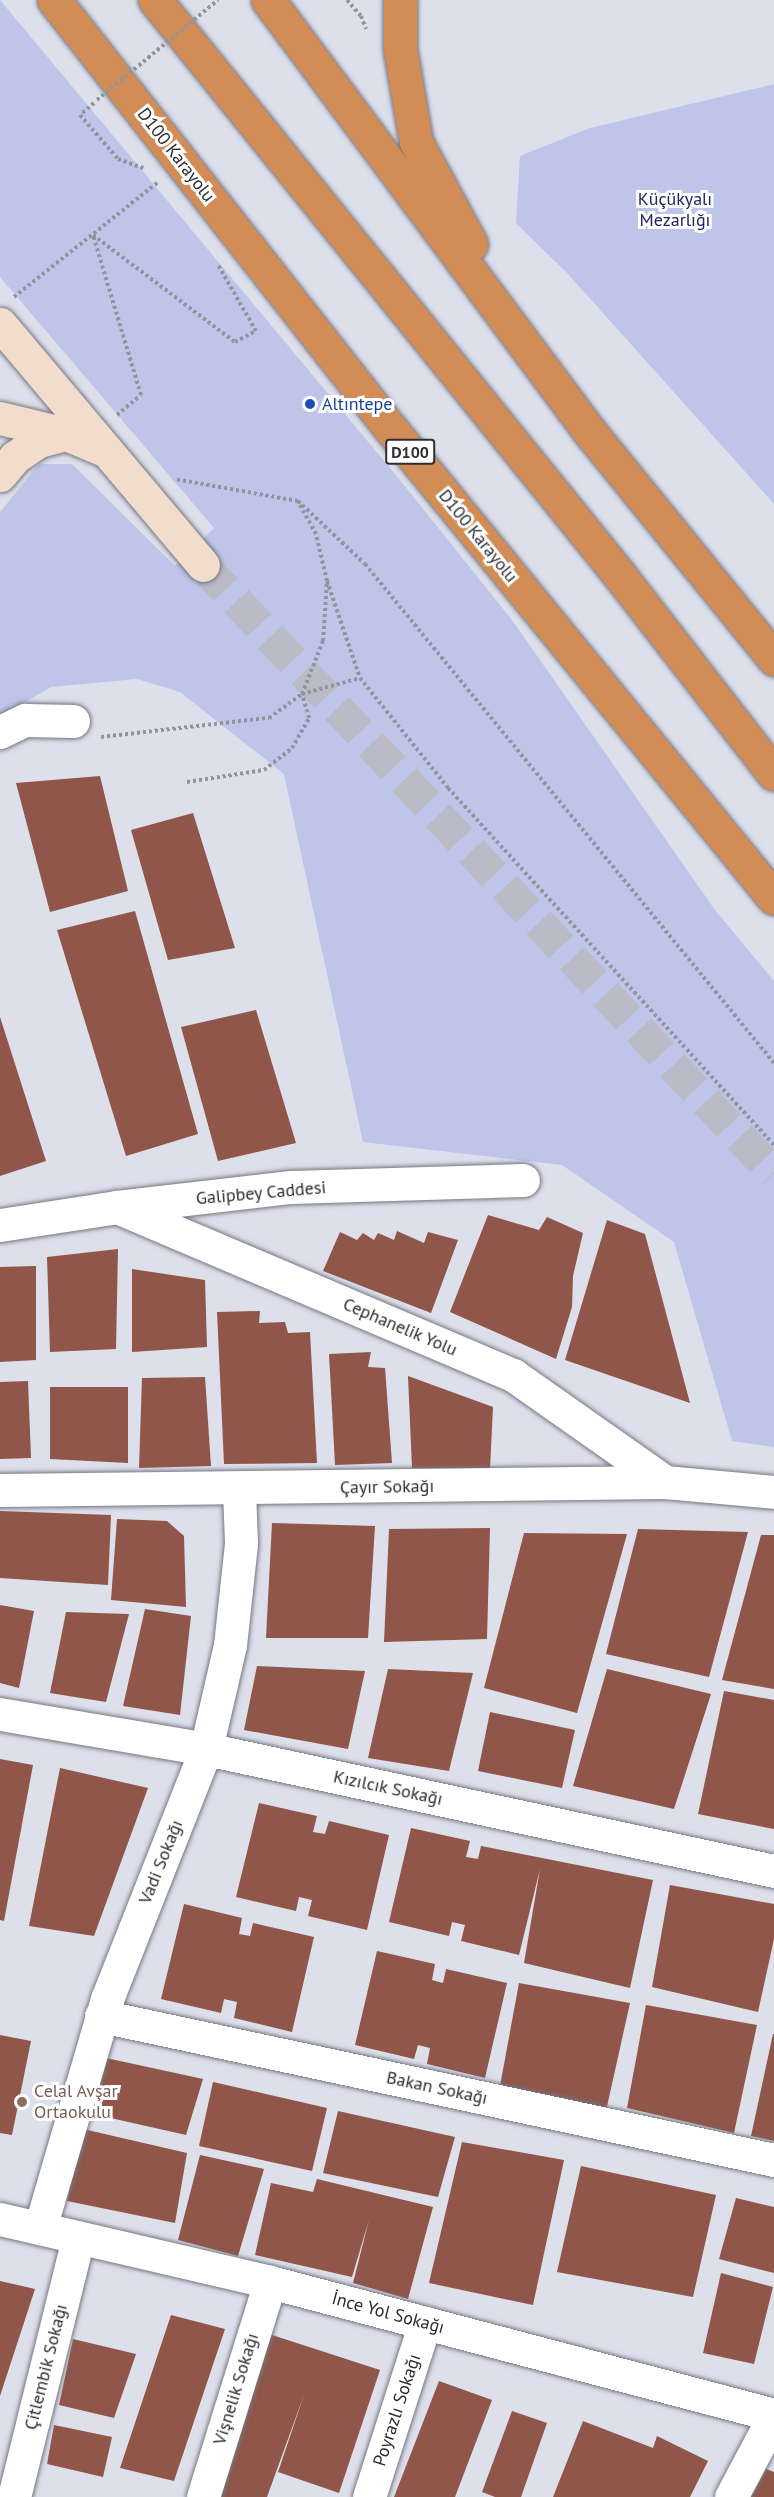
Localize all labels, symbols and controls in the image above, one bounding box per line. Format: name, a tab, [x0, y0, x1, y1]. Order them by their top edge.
street label: D100 Karayolu	[133, 104, 219, 206]
park label: Küçükyalı Mezarlığı	[638, 189, 712, 232]
place label: Altıntepe	[322, 393, 392, 415]
marker: Altıntepe	[303, 397, 317, 411]
road number: D100	[384, 439, 436, 465]
street label: D100 Karayolu	[434, 485, 522, 587]
street label: Galipbey Caddesi	[195, 1177, 327, 1209]
street label: Cephanelik Yolu	[339, 1293, 461, 1361]
street label: Çayır Sokağı	[340, 1475, 434, 1499]
street label: Kızılcık Sokağı	[331, 1766, 445, 1810]
street label: Vadi Sokağı	[134, 1817, 188, 1907]
street label: Bakan Sokağı	[384, 2067, 490, 2109]
place label: Celal Avşar Ortaokulu	[34, 2081, 118, 2124]
marker: Celal Avşar Ortaokulu	[15, 2095, 29, 2109]
street label: İnce Yol Sokağı	[329, 2288, 447, 2338]
street label: Çitlembik Sokağı	[20, 2302, 72, 2432]
street label: Vişnelik Sokağı	[209, 2330, 263, 2448]
street label: Poyrazlı Sokağı	[369, 2351, 425, 2469]

